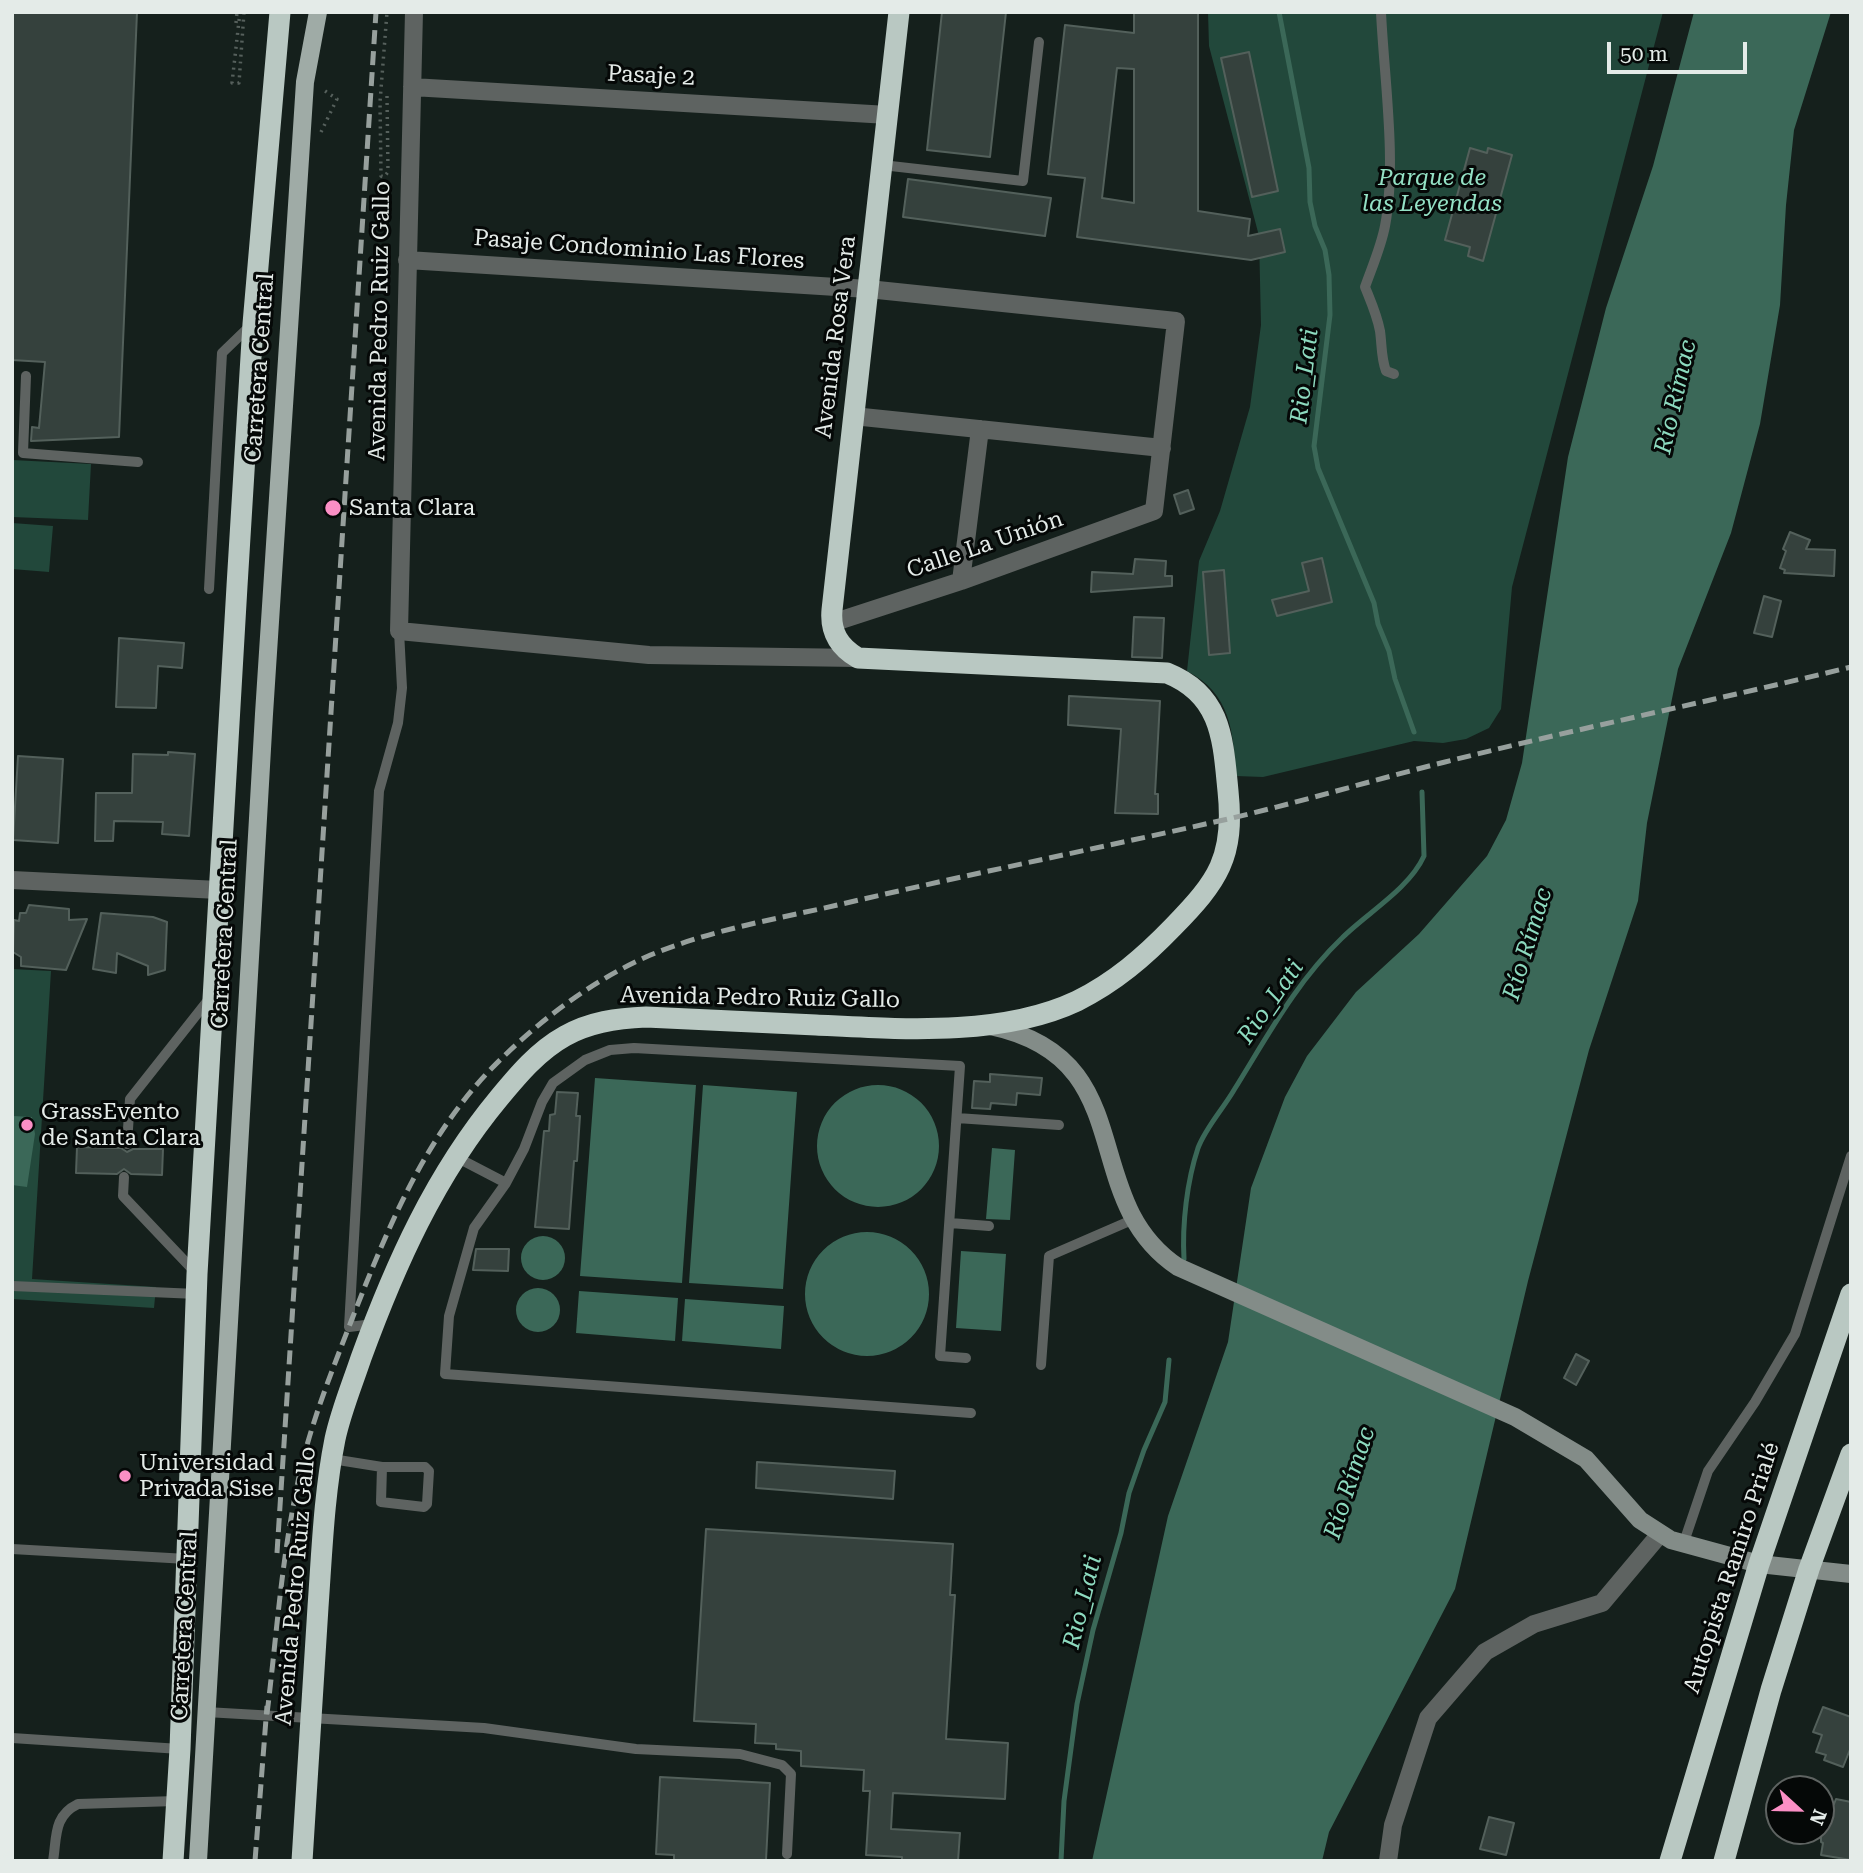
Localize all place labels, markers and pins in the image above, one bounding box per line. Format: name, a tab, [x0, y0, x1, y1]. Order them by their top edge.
place label: Santa Clara	[349, 494, 475, 522]
marker: Santa Clara	[323, 498, 343, 518]
place label: GrassEvento de Santa Clara	[41, 1098, 200, 1152]
marker: GrassEvento de Santa Clara	[19, 1117, 35, 1133]
place label: Universidad Privada Sise	[139, 1449, 274, 1503]
marker: Universidad Privada Sise	[117, 1468, 133, 1484]

